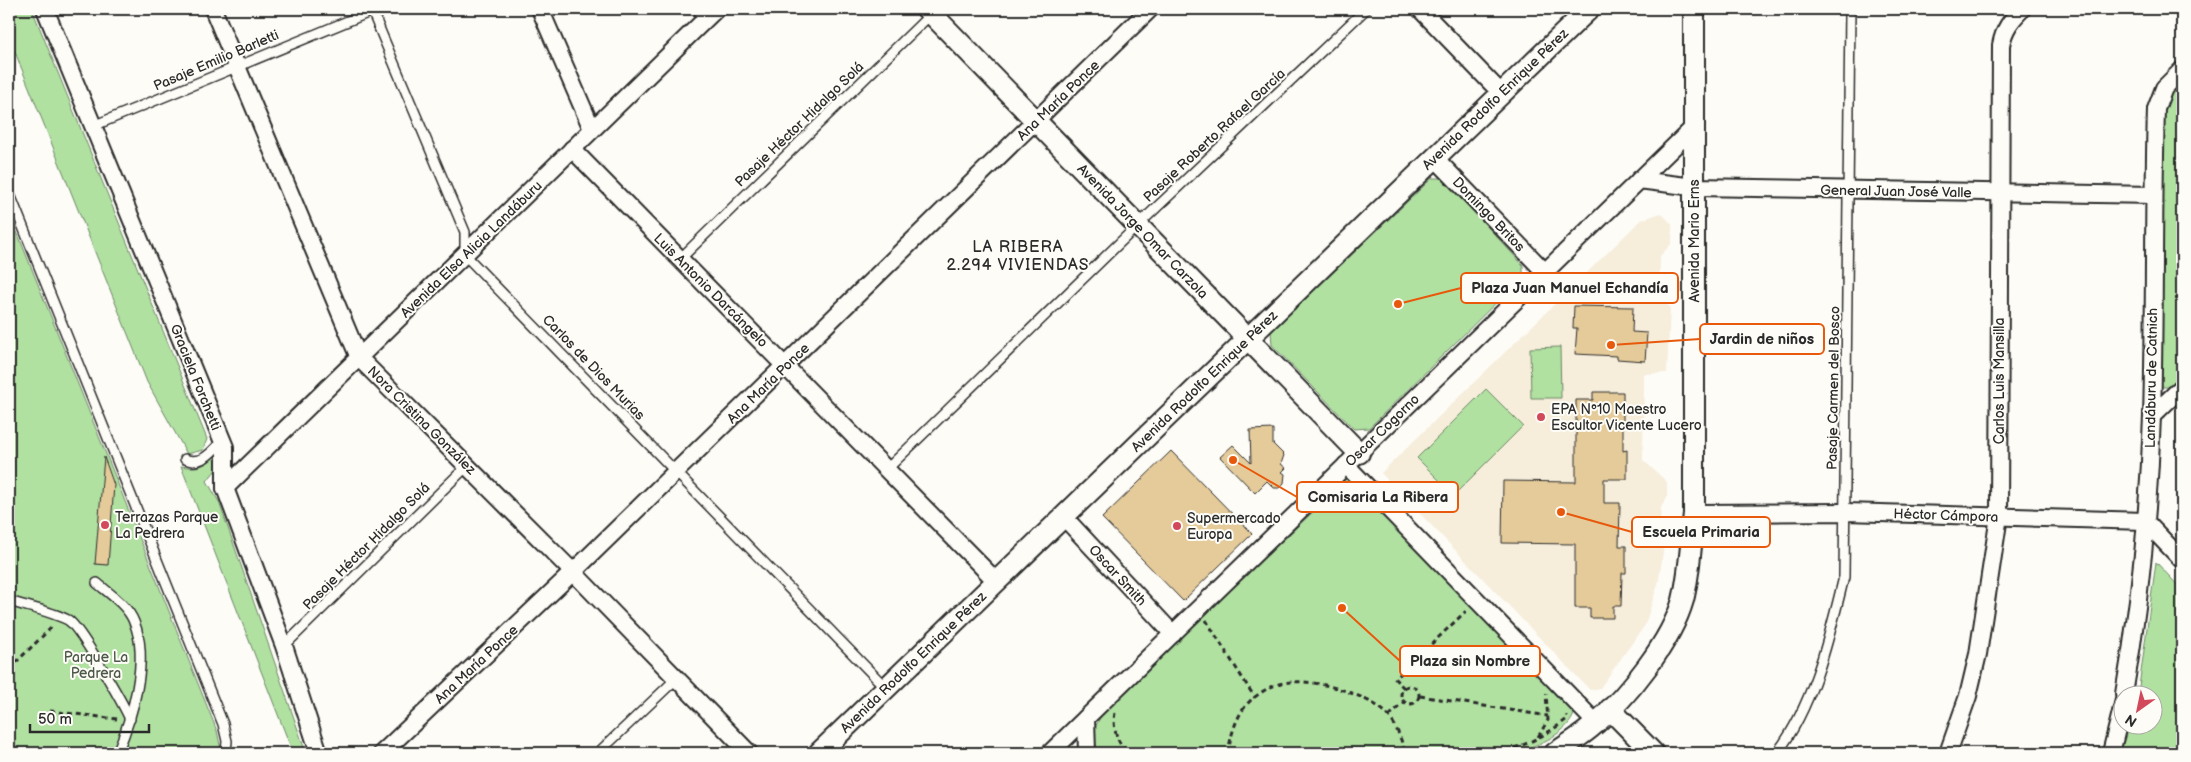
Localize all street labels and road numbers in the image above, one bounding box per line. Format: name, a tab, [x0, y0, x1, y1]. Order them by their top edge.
street label: Avenida Rodolfo Enrique Pérez	[1419, 25, 1572, 174]
street label: Pasaje Emilio Barletti	[151, 26, 281, 95]
street label: Ana María Ponce	[1014, 57, 1103, 144]
street label: Pasaje Héctor Hidalgo Solá	[731, 58, 867, 190]
street label: Pasaje Roberto Rafael García	[1140, 65, 1289, 206]
street label: Avenida Jorge Omar Carzola	[1074, 160, 1212, 302]
street label: Domingo Britos	[1449, 173, 1529, 255]
street label: Avenida Elsa Alicia Landáburu	[397, 177, 546, 322]
street label: Avenida Mario Erns	[1686, 179, 1703, 303]
street label: General Juan José Valle	[1820, 182, 1972, 201]
street label: Luis Antonio Darcángelo	[650, 230, 771, 351]
street label: Pasaje Carmen del Bosco	[1824, 306, 1843, 470]
street label: Avenida Rodolfo Enrique Pérez	[1128, 307, 1281, 456]
street label: Landáburu de Catnich	[2142, 308, 2161, 448]
street label: Carlos de Dios Murias	[539, 311, 648, 424]
street label: Carlos Luis Mansilla	[1991, 318, 2008, 444]
street label: Graciela Forchetti	[166, 322, 225, 433]
street label: Ana María Ponce	[724, 340, 813, 427]
street label: Nora Cristina González	[364, 363, 480, 478]
street label: Oscar Cogorno	[1342, 391, 1423, 470]
street label: Pasaje Héctor Hidalgo Solá	[299, 479, 433, 613]
street label: Héctor Cámpora	[1893, 505, 1999, 526]
street label: Oscar Smith	[1085, 541, 1150, 609]
street label: Avenida Rodolfo Enrique Pérez	[837, 588, 990, 737]
street label: Ana María Ponce	[431, 621, 522, 707]

